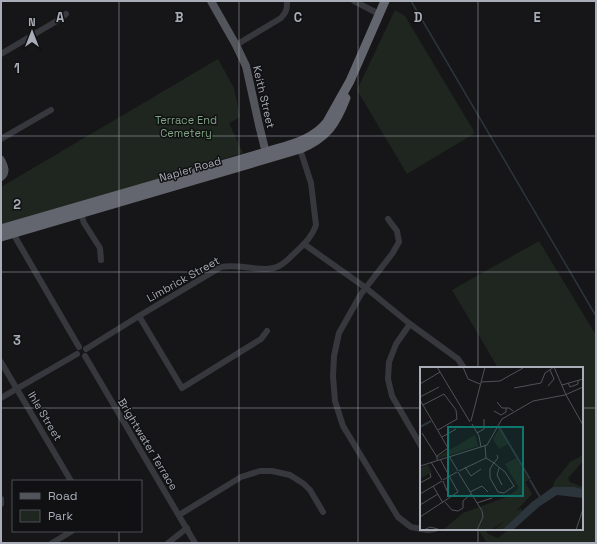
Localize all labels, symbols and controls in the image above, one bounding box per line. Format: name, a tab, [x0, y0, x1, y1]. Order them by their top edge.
text: A	[56, 9, 65, 26]
text: B	[175, 9, 184, 26]
text: C	[294, 9, 302, 26]
text: D	[414, 9, 423, 26]
text: E	[533, 9, 541, 26]
north arrow	[12, 12, 52, 52]
text: N	[28, 15, 36, 29]
text: 1	[14, 60, 20, 77]
street label: Keith Street	[250, 64, 278, 130]
park label: Terrace End Cemetery	[155, 113, 217, 140]
street label: Napier Road	[157, 153, 223, 185]
text: 2	[13, 196, 21, 213]
street label: Limbrick Street	[144, 253, 222, 305]
text: 3	[13, 332, 21, 349]
inset map	[420, 367, 583, 530]
street label: Ihle Street	[25, 389, 65, 443]
street label: Brightwater Terrace	[115, 395, 181, 493]
legend	[12, 480, 142, 532]
text: Road	[48, 488, 77, 504]
text: Park	[48, 508, 73, 524]

